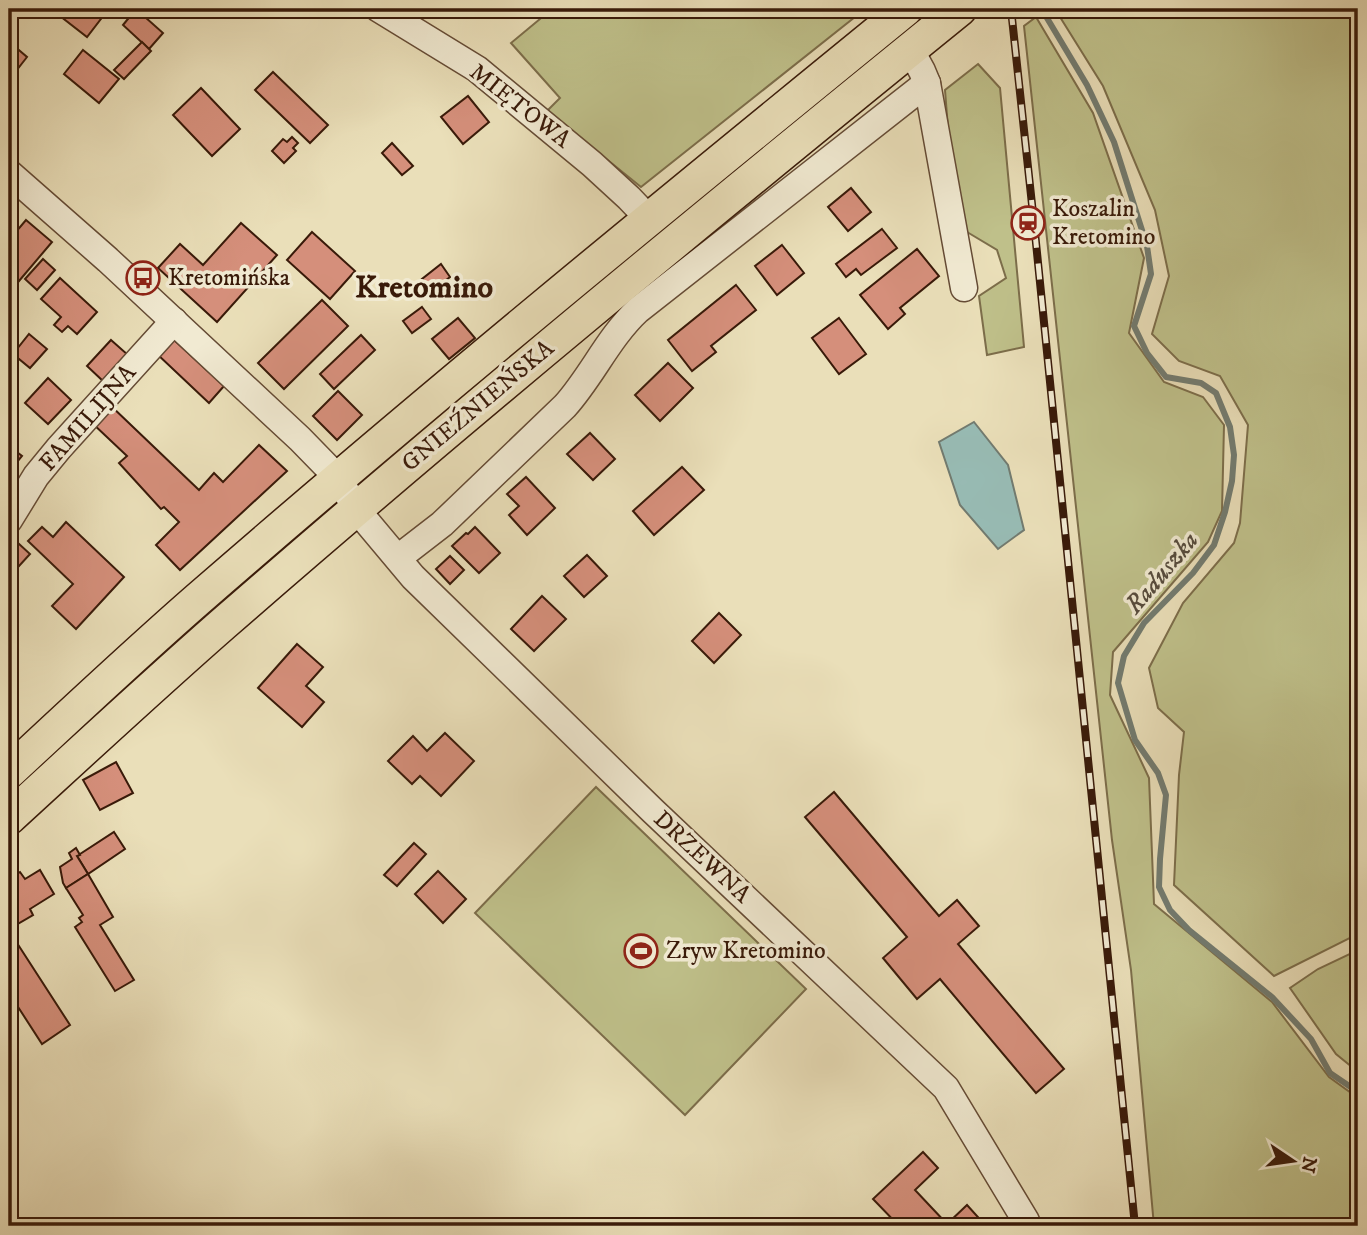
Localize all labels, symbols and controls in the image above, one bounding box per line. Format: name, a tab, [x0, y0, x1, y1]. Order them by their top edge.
street label: MIĘTOWA	[463, 57, 577, 155]
place label: Koszalin Kretomino	[1052, 194, 1155, 252]
station icon: Koszalin Kretomino	[1009, 204, 1047, 242]
bus stop icon: Kretomińska	[124, 259, 162, 297]
place label: Kretomińska	[168, 263, 291, 293]
district label: Kretomino	[355, 268, 493, 308]
street label: GNIEŹNIEŃSKA	[395, 332, 561, 478]
street label: FAMILIJNA	[33, 358, 143, 478]
water label: Raduszka	[1117, 525, 1206, 622]
street label: DRZEWNA	[647, 804, 758, 910]
sports icon: Zryw Kretomino	[622, 932, 660, 970]
place label: Zryw Kretomino	[666, 936, 826, 966]
north arrow	[1258, 1126, 1328, 1196]
text: N	[1295, 1154, 1321, 1175]

